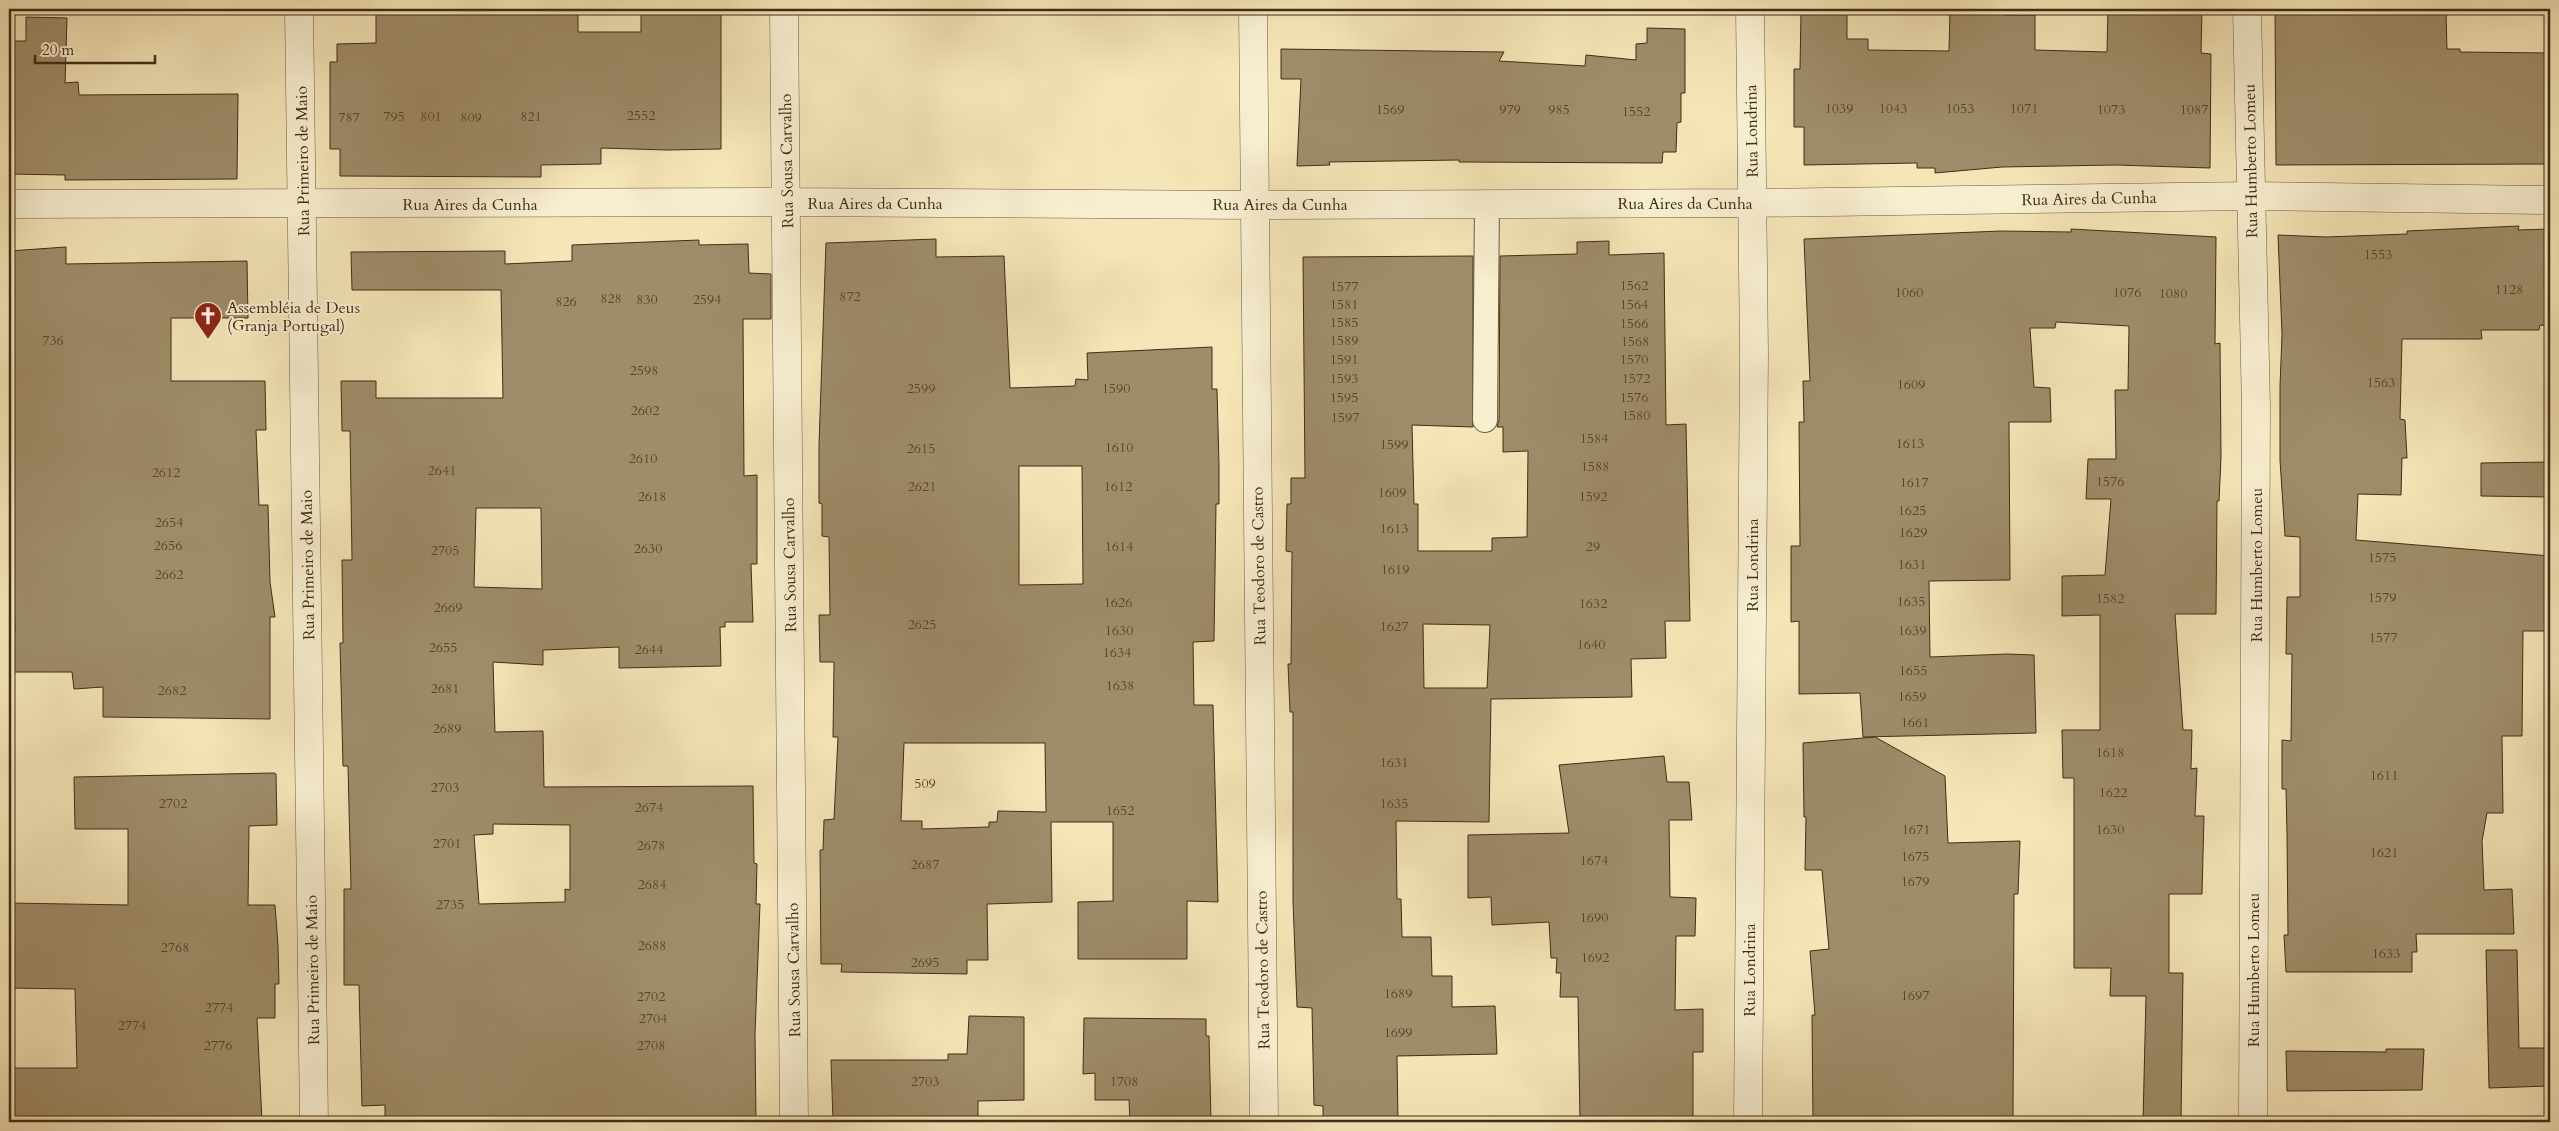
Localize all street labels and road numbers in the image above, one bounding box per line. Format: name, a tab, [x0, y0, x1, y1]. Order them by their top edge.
street label: Rua Humberto Lomeu	[2239, 83, 2263, 238]
street label: Rua Londrina	[1740, 84, 1764, 178]
street label: Rua Primeiro de Maio	[291, 85, 315, 236]
street label: Rua Sousa Carvalho	[775, 93, 799, 228]
street label: Rua Aires da Cunha	[2021, 187, 2157, 211]
street label: Rua Aires da Cunha	[807, 193, 943, 215]
street label: Rua Aires da Cunha	[1617, 193, 1753, 215]
street label: Rua Aires da Cunha	[402, 194, 538, 216]
street label: Rua Aires da Cunha	[1212, 194, 1348, 216]
street label: Rua Teodoro de Castro	[1247, 486, 1271, 646]
street label: Rua Humberto Lomeu	[2246, 488, 2268, 642]
street label: Rua Primeiro de Maio	[296, 489, 320, 640]
street label: Rua Sousa Carvalho	[778, 497, 802, 632]
street label: Rua Londrina	[1742, 518, 1764, 612]
street label: Rua Teodoro de Castro	[1251, 890, 1275, 1050]
street label: Rua Humberto Lomeu	[2243, 893, 2265, 1047]
street label: Rua Primeiro de Maio	[301, 894, 325, 1045]
street label: Rua Sousa Carvalho	[782, 902, 806, 1037]
street label: Rua Londrina	[1739, 923, 1761, 1017]

